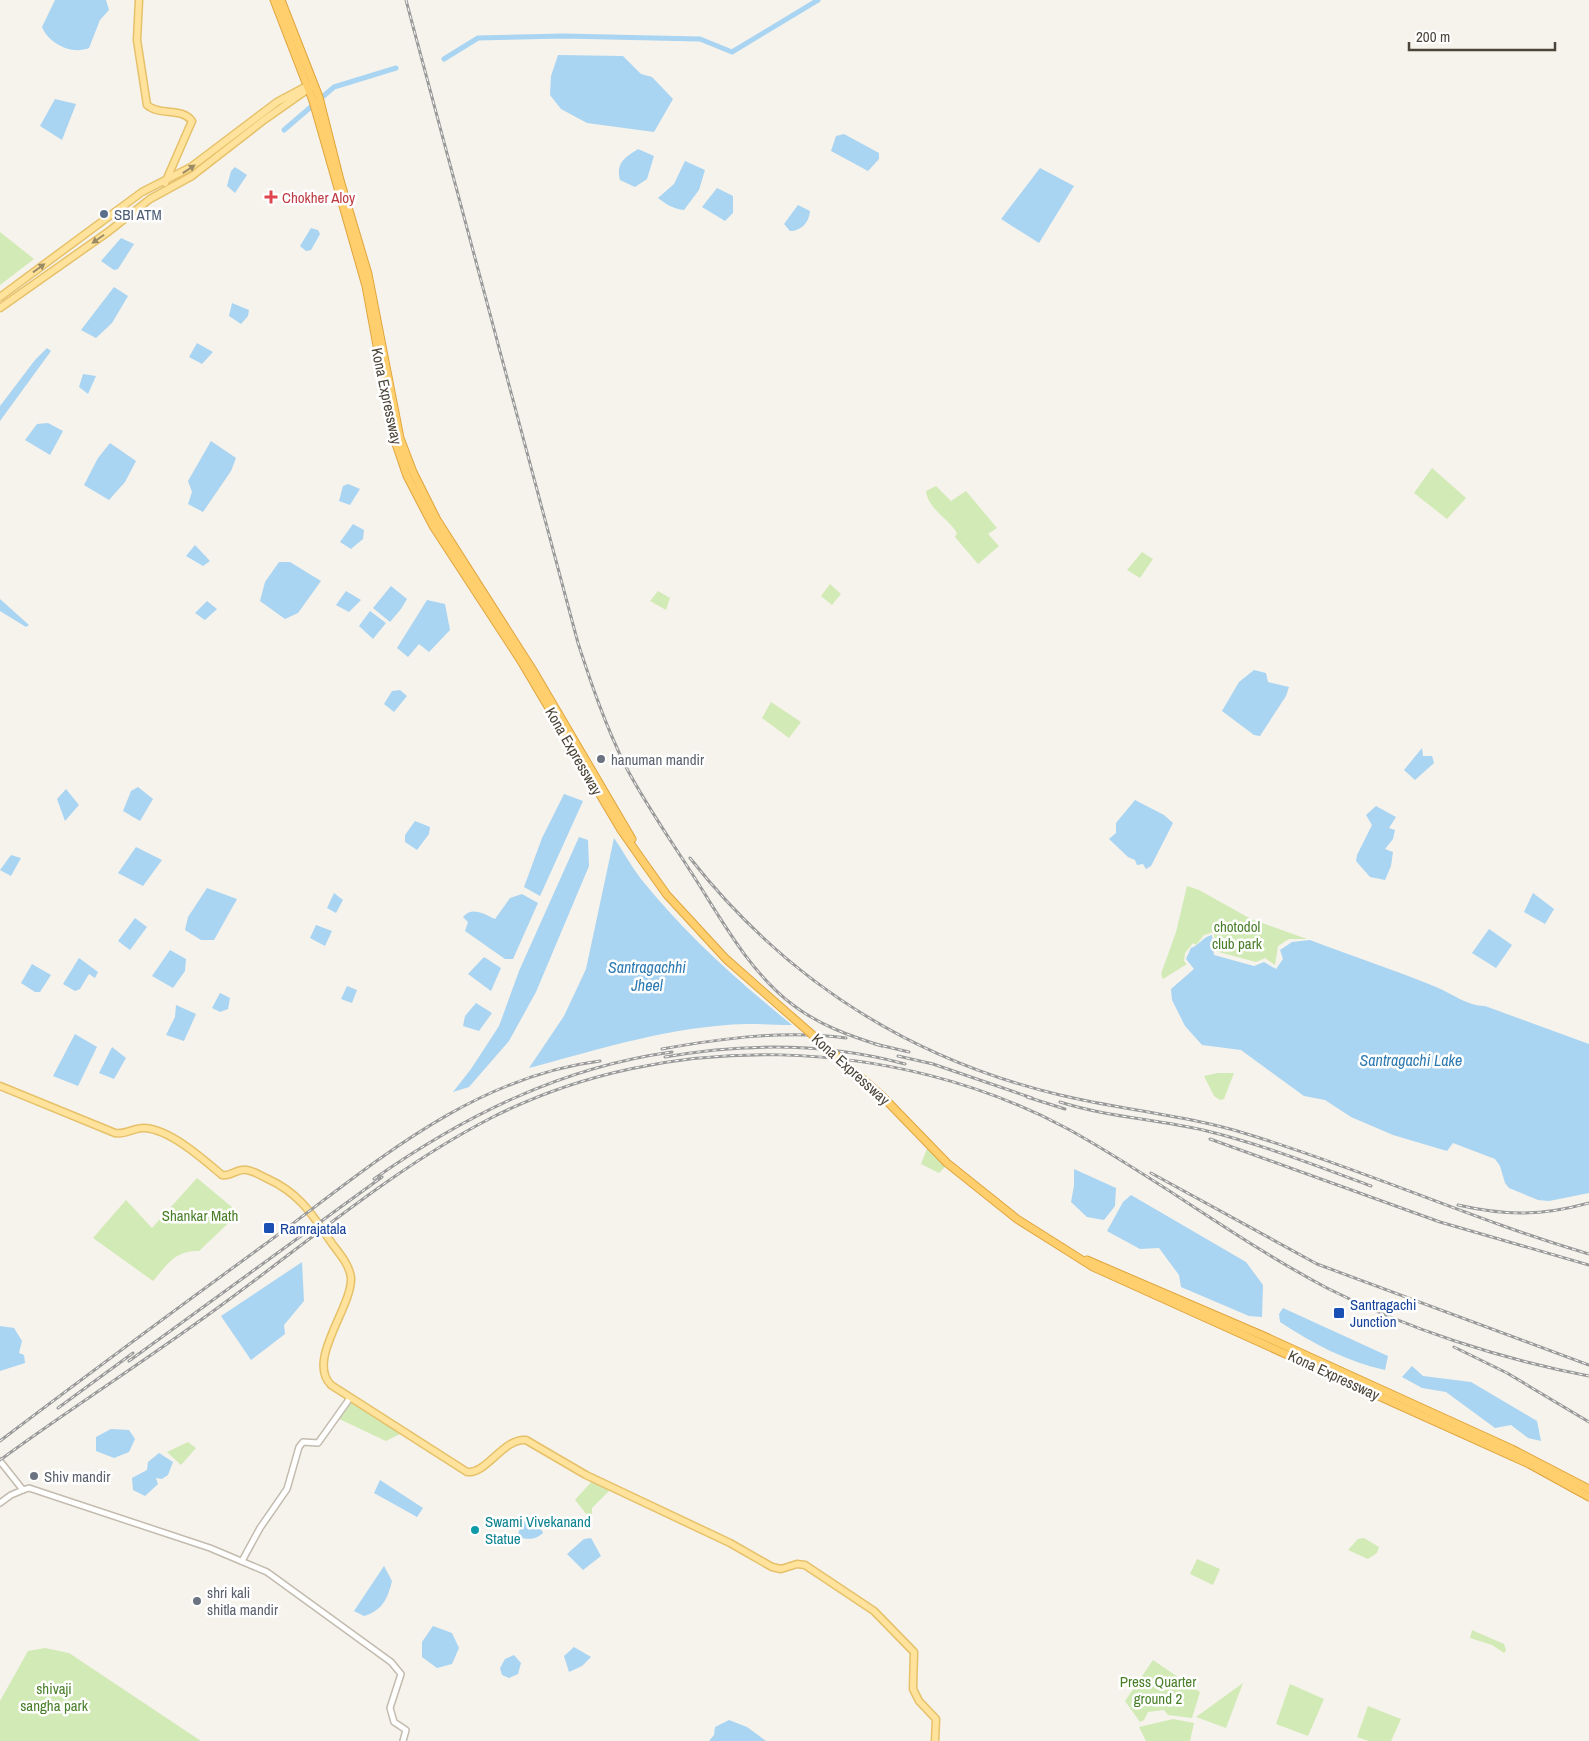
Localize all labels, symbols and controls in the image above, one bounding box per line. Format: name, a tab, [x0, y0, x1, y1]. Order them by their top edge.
scale bar	[1409, 20, 1555, 52]
text: 200 m	[1416, 26, 1450, 47]
one-way arrow	[182, 164, 195, 173]
place label: Chokher Aloy	[282, 187, 356, 208]
marker: Chokher Aloy	[264, 190, 278, 204]
place label: SBI ATM	[114, 204, 162, 225]
marker: SBI ATM	[98, 208, 110, 220]
one-way arrow	[92, 234, 105, 244]
one-way arrow	[32, 263, 46, 273]
street label: Kona Expressway	[366, 346, 408, 447]
street label: Kona Expressway	[540, 703, 608, 800]
place label: hanuman mandir	[611, 749, 704, 770]
marker: hanuman mandir	[595, 753, 607, 765]
park label: chotodol club park	[1212, 916, 1263, 954]
water label: Santragachhi Jheel	[608, 956, 686, 996]
street label: Kona Expressway	[807, 1028, 895, 1110]
water label: Santragachi Lake	[1360, 1049, 1462, 1071]
park label: Shankar Math	[162, 1205, 238, 1226]
place label: Ramrajatala	[280, 1218, 346, 1239]
marker: Ramrajatala	[262, 1221, 276, 1235]
place label: Santragachi Junction	[1350, 1294, 1416, 1332]
marker: Santragachi Junction	[1332, 1306, 1346, 1320]
street label: Kona Expressway	[1285, 1345, 1384, 1406]
place label: Shiv mandir	[44, 1466, 110, 1487]
marker: Shiv mandir	[28, 1470, 40, 1482]
place label: Swami Vivekanand Statue	[485, 1511, 591, 1549]
marker: Swami Vivekanand Statue	[469, 1524, 481, 1536]
place label: shri kali shitla mandir	[207, 1582, 278, 1620]
marker: shri kali shitla mandir	[191, 1595, 203, 1607]
park label: Press Quarter ground 2	[1120, 1671, 1196, 1709]
park label: shivaji sangha park	[20, 1678, 89, 1716]

